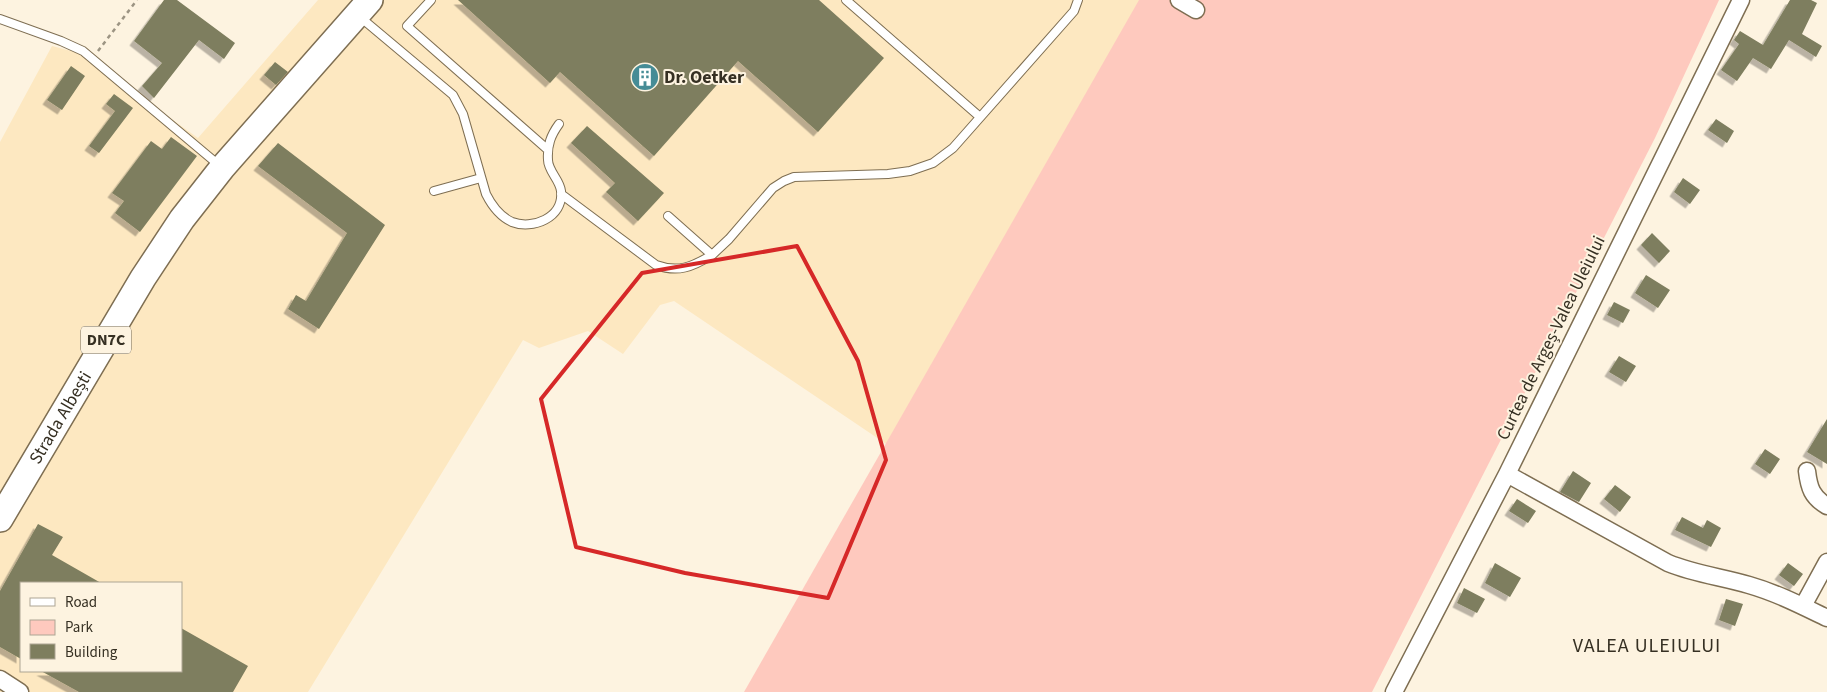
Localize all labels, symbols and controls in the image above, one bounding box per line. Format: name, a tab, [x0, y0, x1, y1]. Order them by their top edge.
building icon: Dr. Oetker	[630, 62, 660, 92]
place label: Dr. Oetker	[664, 65, 745, 90]
street label: Curtea de Argeș-Valea Uleiului	[1491, 232, 1611, 444]
road number: DN7C	[81, 326, 131, 354]
street label: Strada Albești	[23, 366, 97, 469]
legend	[20, 582, 182, 672]
text: Road	[65, 592, 97, 613]
text: Park	[65, 617, 94, 638]
district label: VALEA ULEIULUI	[1573, 632, 1721, 660]
text: Building	[65, 642, 118, 663]

